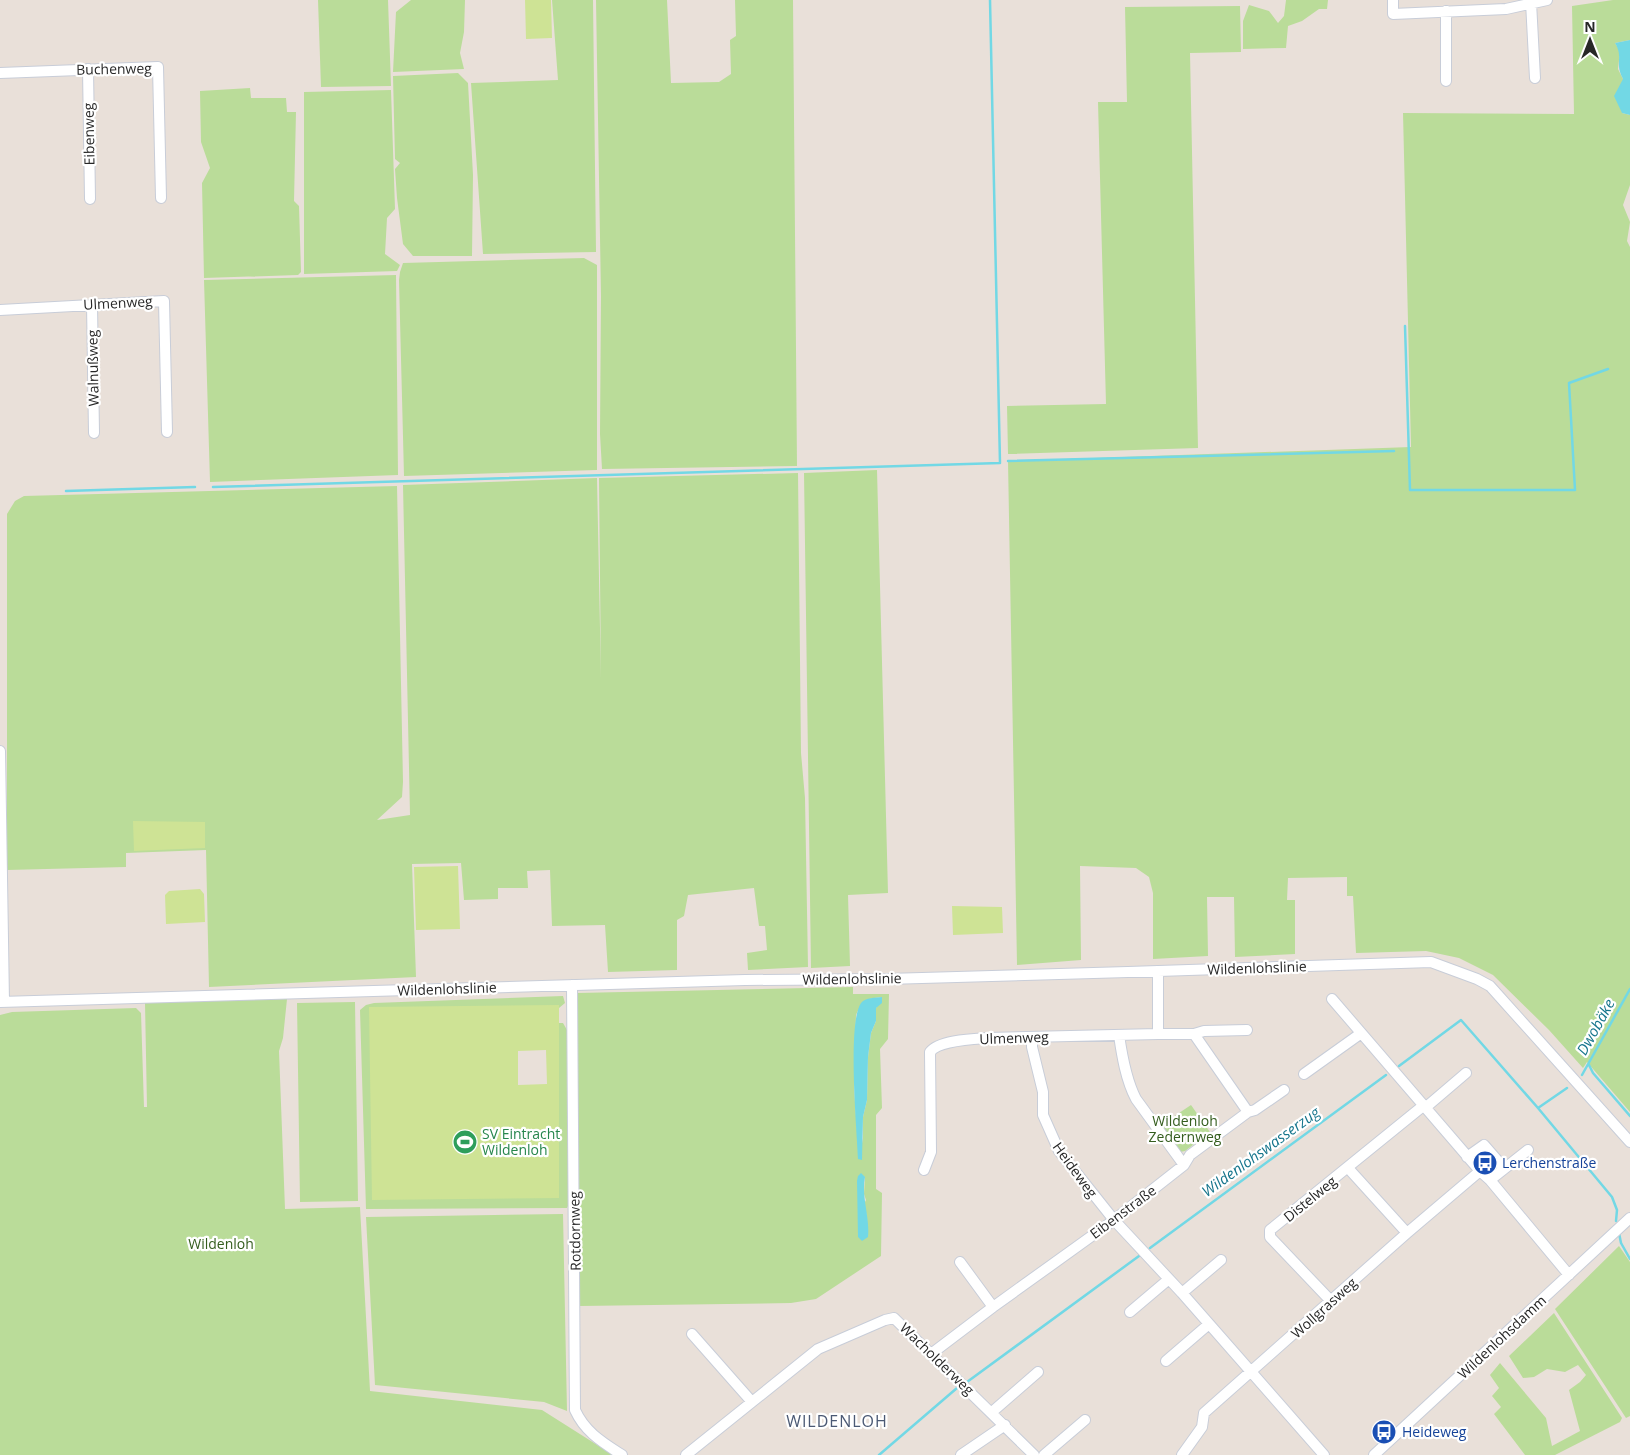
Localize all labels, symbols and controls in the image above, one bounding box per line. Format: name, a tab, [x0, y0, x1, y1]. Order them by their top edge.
north arrow	[1565, 15, 1615, 65]
text: N	[1584, 17, 1596, 36]
street label: Buchenweg	[76, 58, 152, 79]
street label: Eibenweg	[78, 102, 99, 165]
street label: Ulmenweg	[83, 291, 154, 314]
street label: Walnußweg	[82, 329, 103, 406]
street label: Wildenlohslinie	[1207, 956, 1307, 979]
street label: Wildenlohslinie	[802, 968, 902, 989]
street label: Wildenlohslinie	[397, 977, 497, 1000]
water label: Dwobäke	[1572, 994, 1619, 1058]
street label: Ulmenweg	[979, 1027, 1049, 1048]
water label: Wildenlohswasserzug	[1197, 1101, 1324, 1201]
park label: Wildenloh Zedernweg	[1149, 1111, 1222, 1146]
place label: SV Eintracht Wildenloh	[482, 1124, 560, 1159]
sports icon: SV Eintracht Wildenloh	[452, 1129, 478, 1155]
street label: Heideweg	[1049, 1138, 1102, 1202]
bus stop icon: Lerchenstraße	[1472, 1150, 1498, 1176]
place label: Lerchenstraße	[1502, 1153, 1597, 1172]
street label: Distelweg	[1279, 1171, 1340, 1226]
street label: Eibenstraße	[1086, 1180, 1160, 1243]
street label: Rotdornweg	[564, 1191, 585, 1271]
park label: Wildenloh	[188, 1234, 254, 1253]
street label: Wollgrasweg	[1287, 1273, 1361, 1342]
street label: Wildenlohsdamm	[1453, 1291, 1550, 1383]
street label: Wacholderweg	[896, 1318, 979, 1399]
district label: WILDENLOH	[786, 1410, 888, 1432]
bus stop icon: Heideweg	[1371, 1419, 1397, 1445]
place label: Heideweg	[1402, 1422, 1467, 1441]

